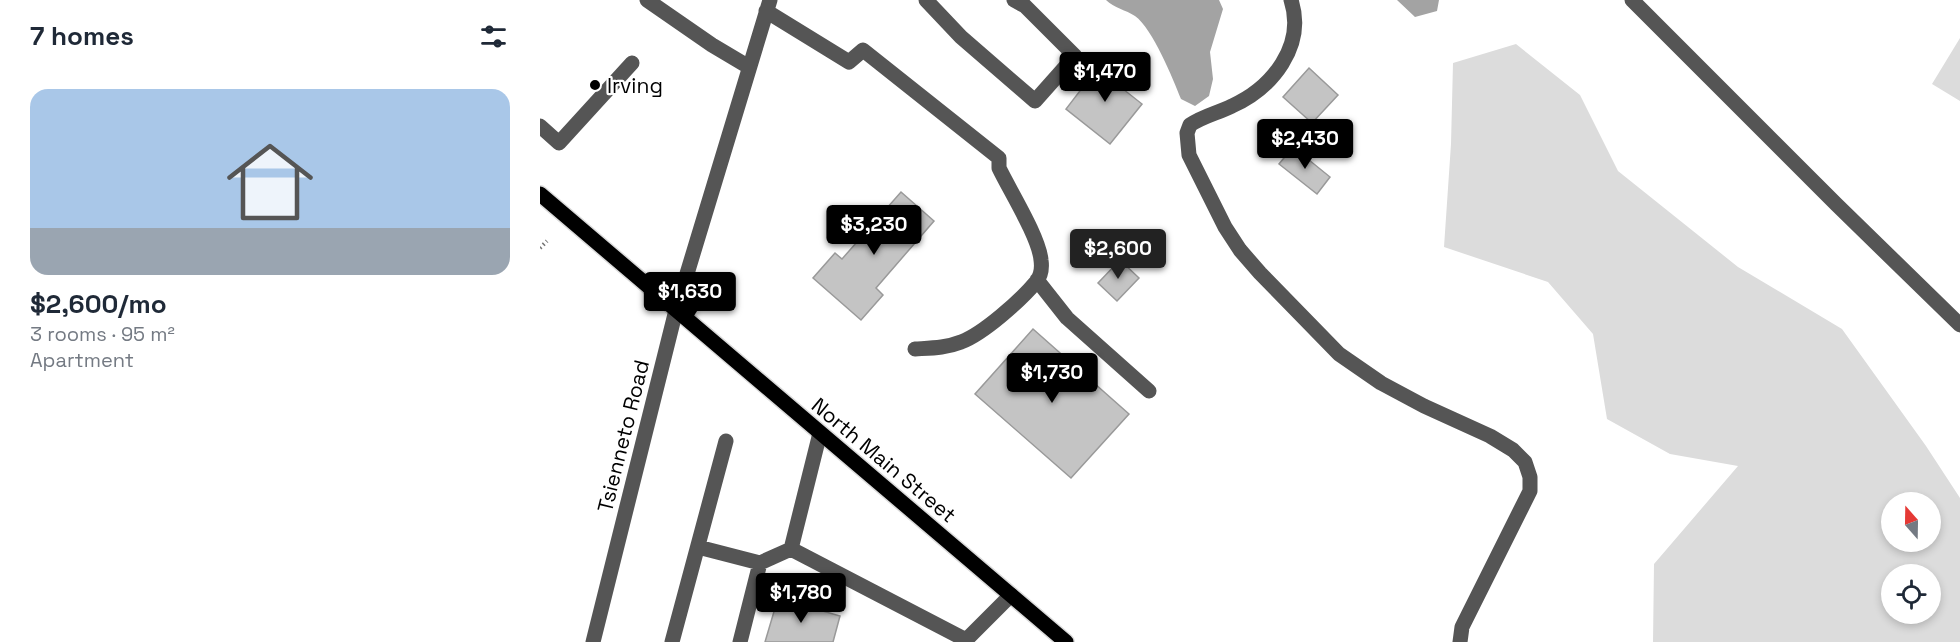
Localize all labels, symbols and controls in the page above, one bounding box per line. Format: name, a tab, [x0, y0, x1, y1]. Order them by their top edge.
text: 7 homes	[30, 19, 134, 53]
icon: filters	[477, 20, 510, 53]
pin: $1,470	[1056, 52, 1154, 103]
text: $1,470	[1074, 58, 1136, 84]
place label: Irving	[607, 72, 663, 99]
marker: Irving	[588, 78, 602, 92]
pin: $2,430	[1256, 119, 1354, 170]
text: $2,430	[1271, 125, 1339, 151]
icon: home	[216, 128, 324, 236]
pin: $3,230	[825, 205, 923, 256]
text: $3,230	[840, 211, 908, 237]
pin: $2,600	[1069, 229, 1167, 280]
text: $2,600	[1084, 235, 1152, 261]
pin: $1,630	[641, 272, 739, 323]
text: $1,630	[658, 278, 722, 304]
text: $2,600/mo	[30, 287, 167, 321]
text: 3 rooms · 95 m²	[30, 321, 175, 347]
text: Apartment	[30, 347, 134, 373]
pin: $1,730	[1003, 353, 1101, 404]
street label: Tsienneto Road	[591, 357, 655, 515]
text: $1,730	[1021, 359, 1083, 385]
street label: North Main Street	[806, 392, 962, 528]
north arrow	[1881, 492, 1941, 552]
map controls	[1881, 492, 1941, 624]
button: locate	[1881, 564, 1941, 624]
pin: $1,780	[752, 573, 850, 624]
text: $1,780	[770, 579, 832, 605]

